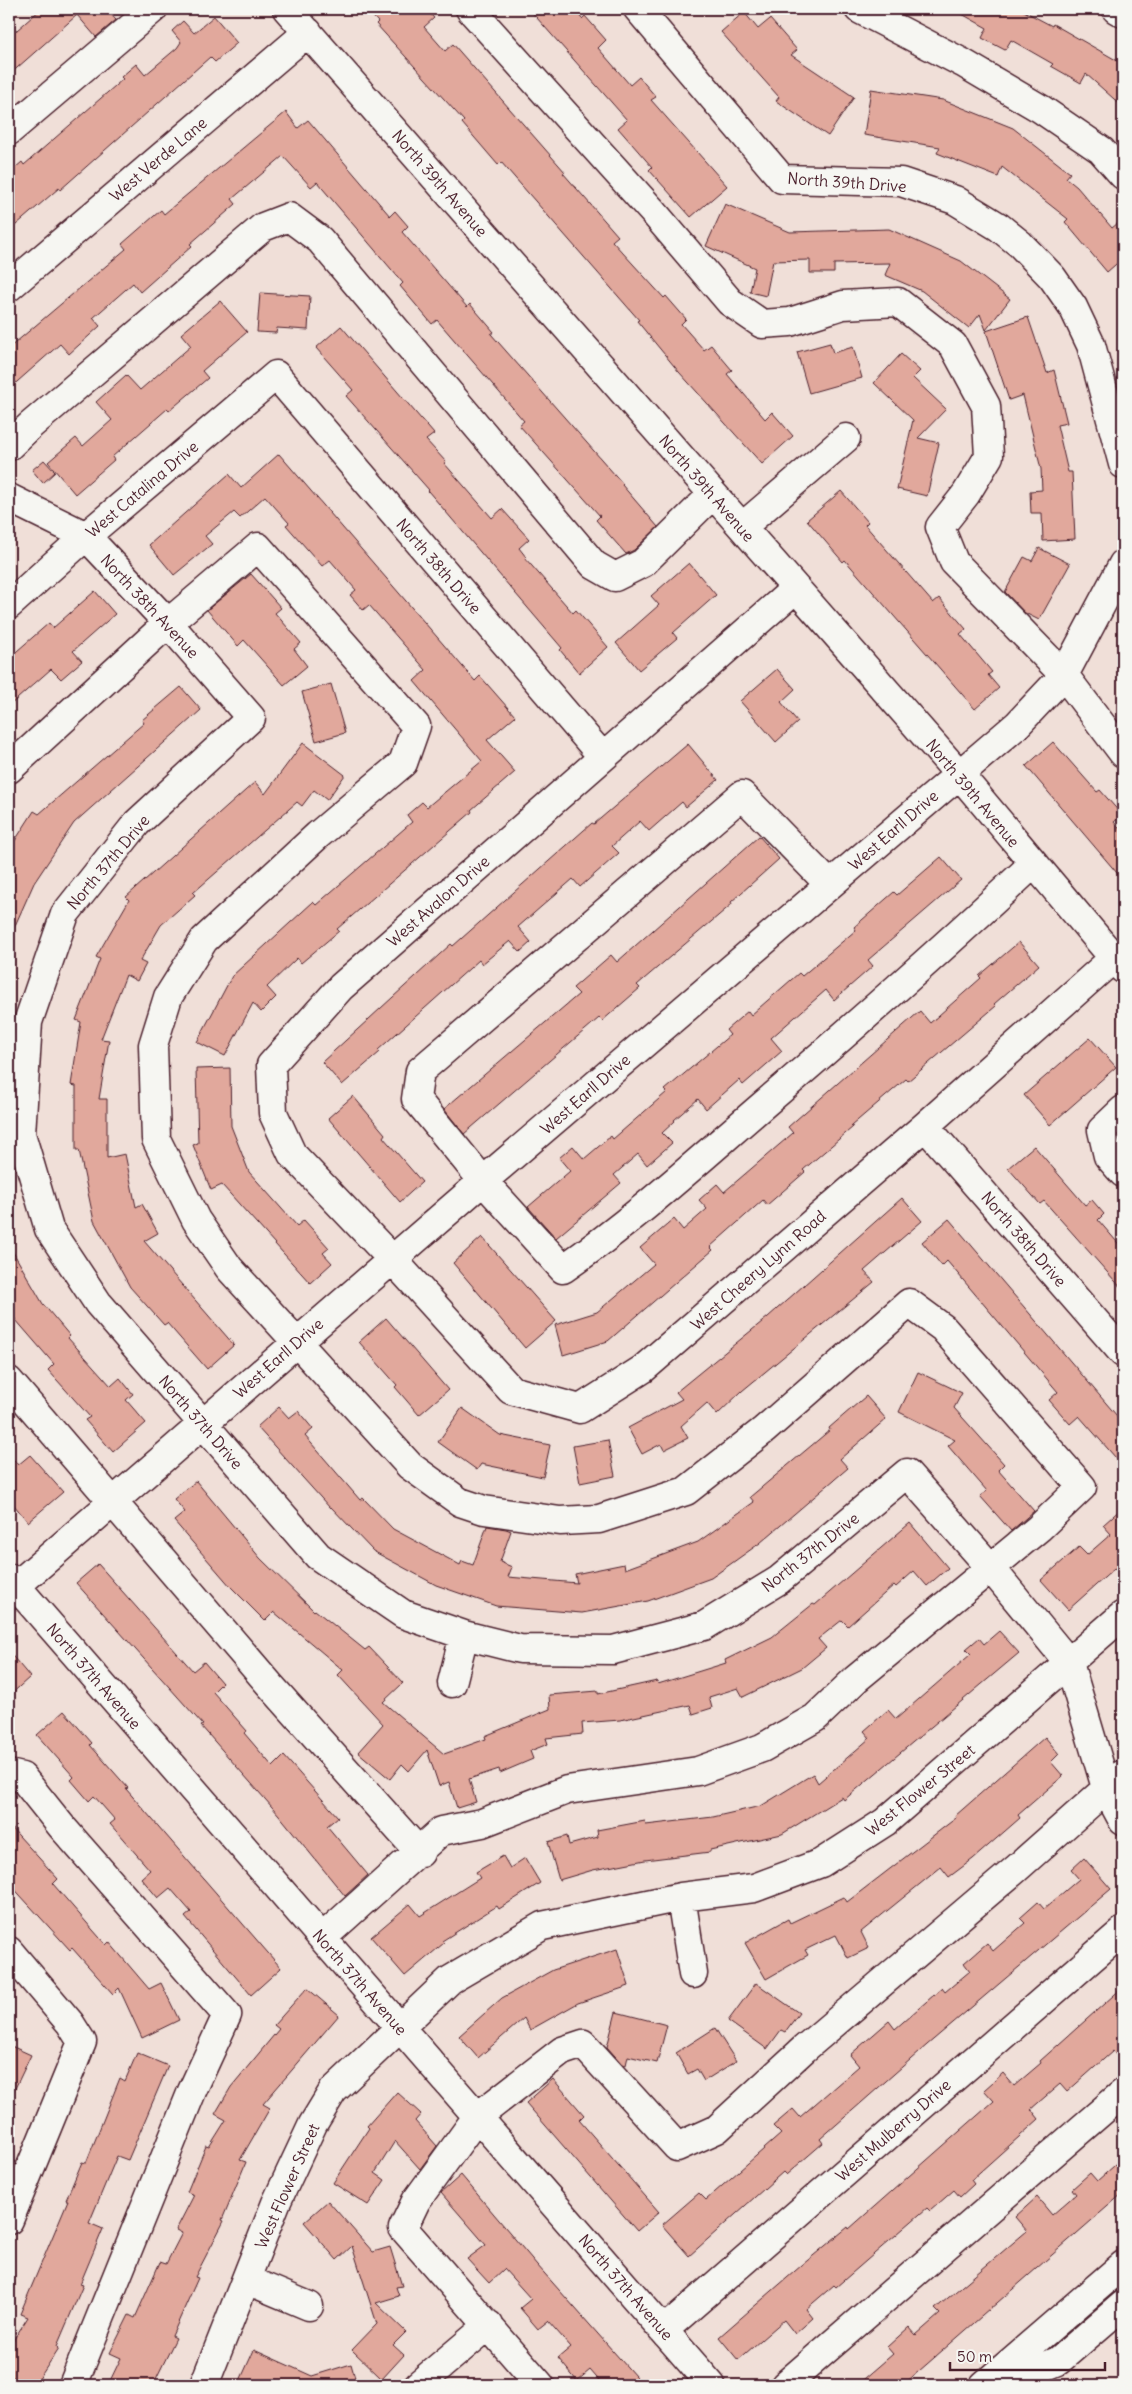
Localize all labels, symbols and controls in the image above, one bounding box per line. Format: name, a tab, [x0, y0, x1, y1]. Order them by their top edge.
street label: West Verde Lane	[105, 113, 211, 205]
street label: North 39th Avenue	[388, 125, 492, 241]
street label: North 39th Drive	[787, 168, 907, 196]
street label: North 39th Avenue	[655, 430, 759, 546]
street label: West Catalina Drive	[82, 436, 202, 542]
street label: North 38th Drive	[392, 514, 486, 618]
street label: North 38th Avenue	[97, 550, 203, 662]
street label: North 39th Avenue	[922, 735, 1024, 851]
street label: West Earll Drive	[844, 785, 942, 875]
street label: North 37th Drive	[62, 810, 154, 914]
street label: West Avalon Drive	[383, 851, 493, 951]
street label: West Earll Drive	[536, 1049, 634, 1139]
street label: North 38th Drive	[977, 1187, 1071, 1291]
street label: West Cheery Lynn Road	[686, 1206, 830, 1334]
street label: West Earll Drive	[229, 1313, 327, 1403]
street label: North 37th Drive	[155, 1371, 247, 1473]
street label: North 37th Drive	[757, 1508, 863, 1596]
street label: North 37th Avenue	[43, 1619, 145, 1733]
street label: West Flower Street	[861, 1739, 979, 1840]
street label: North 37th Avenue	[309, 1925, 411, 2039]
street label: West Mulberry Drive	[831, 2075, 955, 2185]
street label: West Flower Street	[250, 2120, 324, 2252]
street label: North 37th Avenue	[575, 2230, 677, 2344]
scale bar	[950, 2339, 1104, 2371]
text: 50 m	[957, 2347, 992, 2366]

